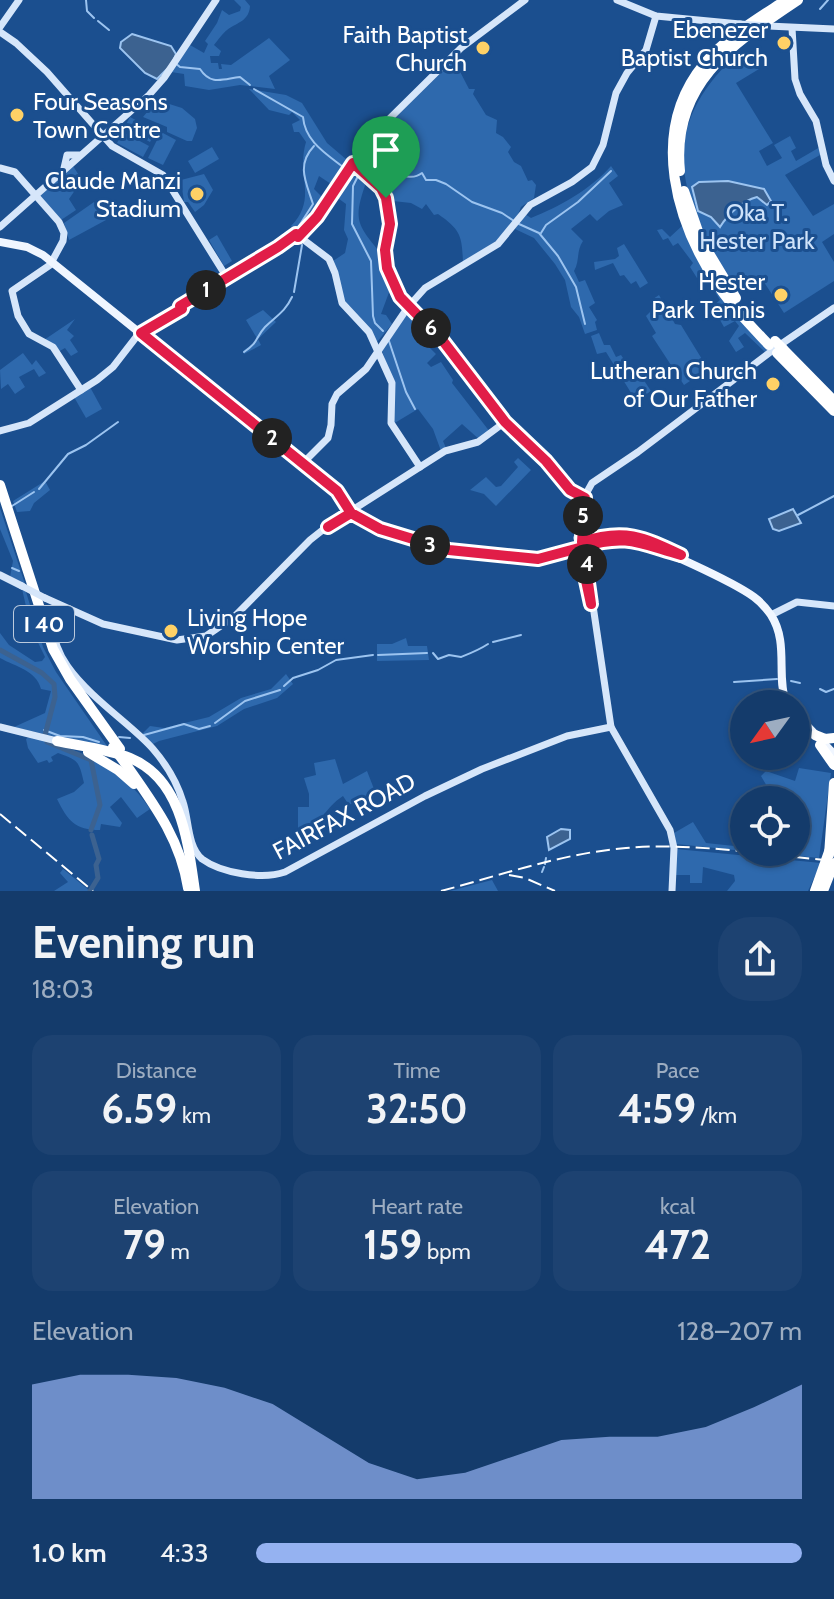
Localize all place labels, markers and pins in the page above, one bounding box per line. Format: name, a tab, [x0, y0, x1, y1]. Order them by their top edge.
place label: Ebenezer Baptist Church	[621, 15, 768, 72]
place label: Faith Baptist Church	[342, 20, 467, 77]
marker: Ebenezer Baptist Church	[775, 34, 793, 52]
marker: Faith Baptist Church	[474, 39, 492, 57]
place label: Four Seasons Town Centre	[33, 87, 168, 144]
marker: Four Seasons Town Centre	[8, 106, 26, 124]
pin	[352, 116, 420, 198]
place label: Claude Manzi Stadium	[45, 166, 181, 223]
marker: Claude Manzi Stadium	[188, 185, 206, 203]
place label: Hester Park Tennis	[651, 267, 765, 324]
pin: 1	[186, 270, 226, 310]
marker: Hester Park Tennis	[772, 286, 790, 304]
pin: 6	[411, 308, 451, 348]
place label: Lutheran Church of Our Father	[590, 356, 757, 413]
marker: Lutheran Church of Our Father	[764, 375, 782, 393]
pin: 2	[252, 418, 292, 458]
pin: 5	[563, 496, 603, 536]
pin: 3	[410, 525, 450, 565]
pin: 4	[567, 544, 607, 584]
place label: Living Hope Worship Center	[187, 603, 345, 660]
marker: Living Hope Worship Center	[162, 622, 180, 640]

